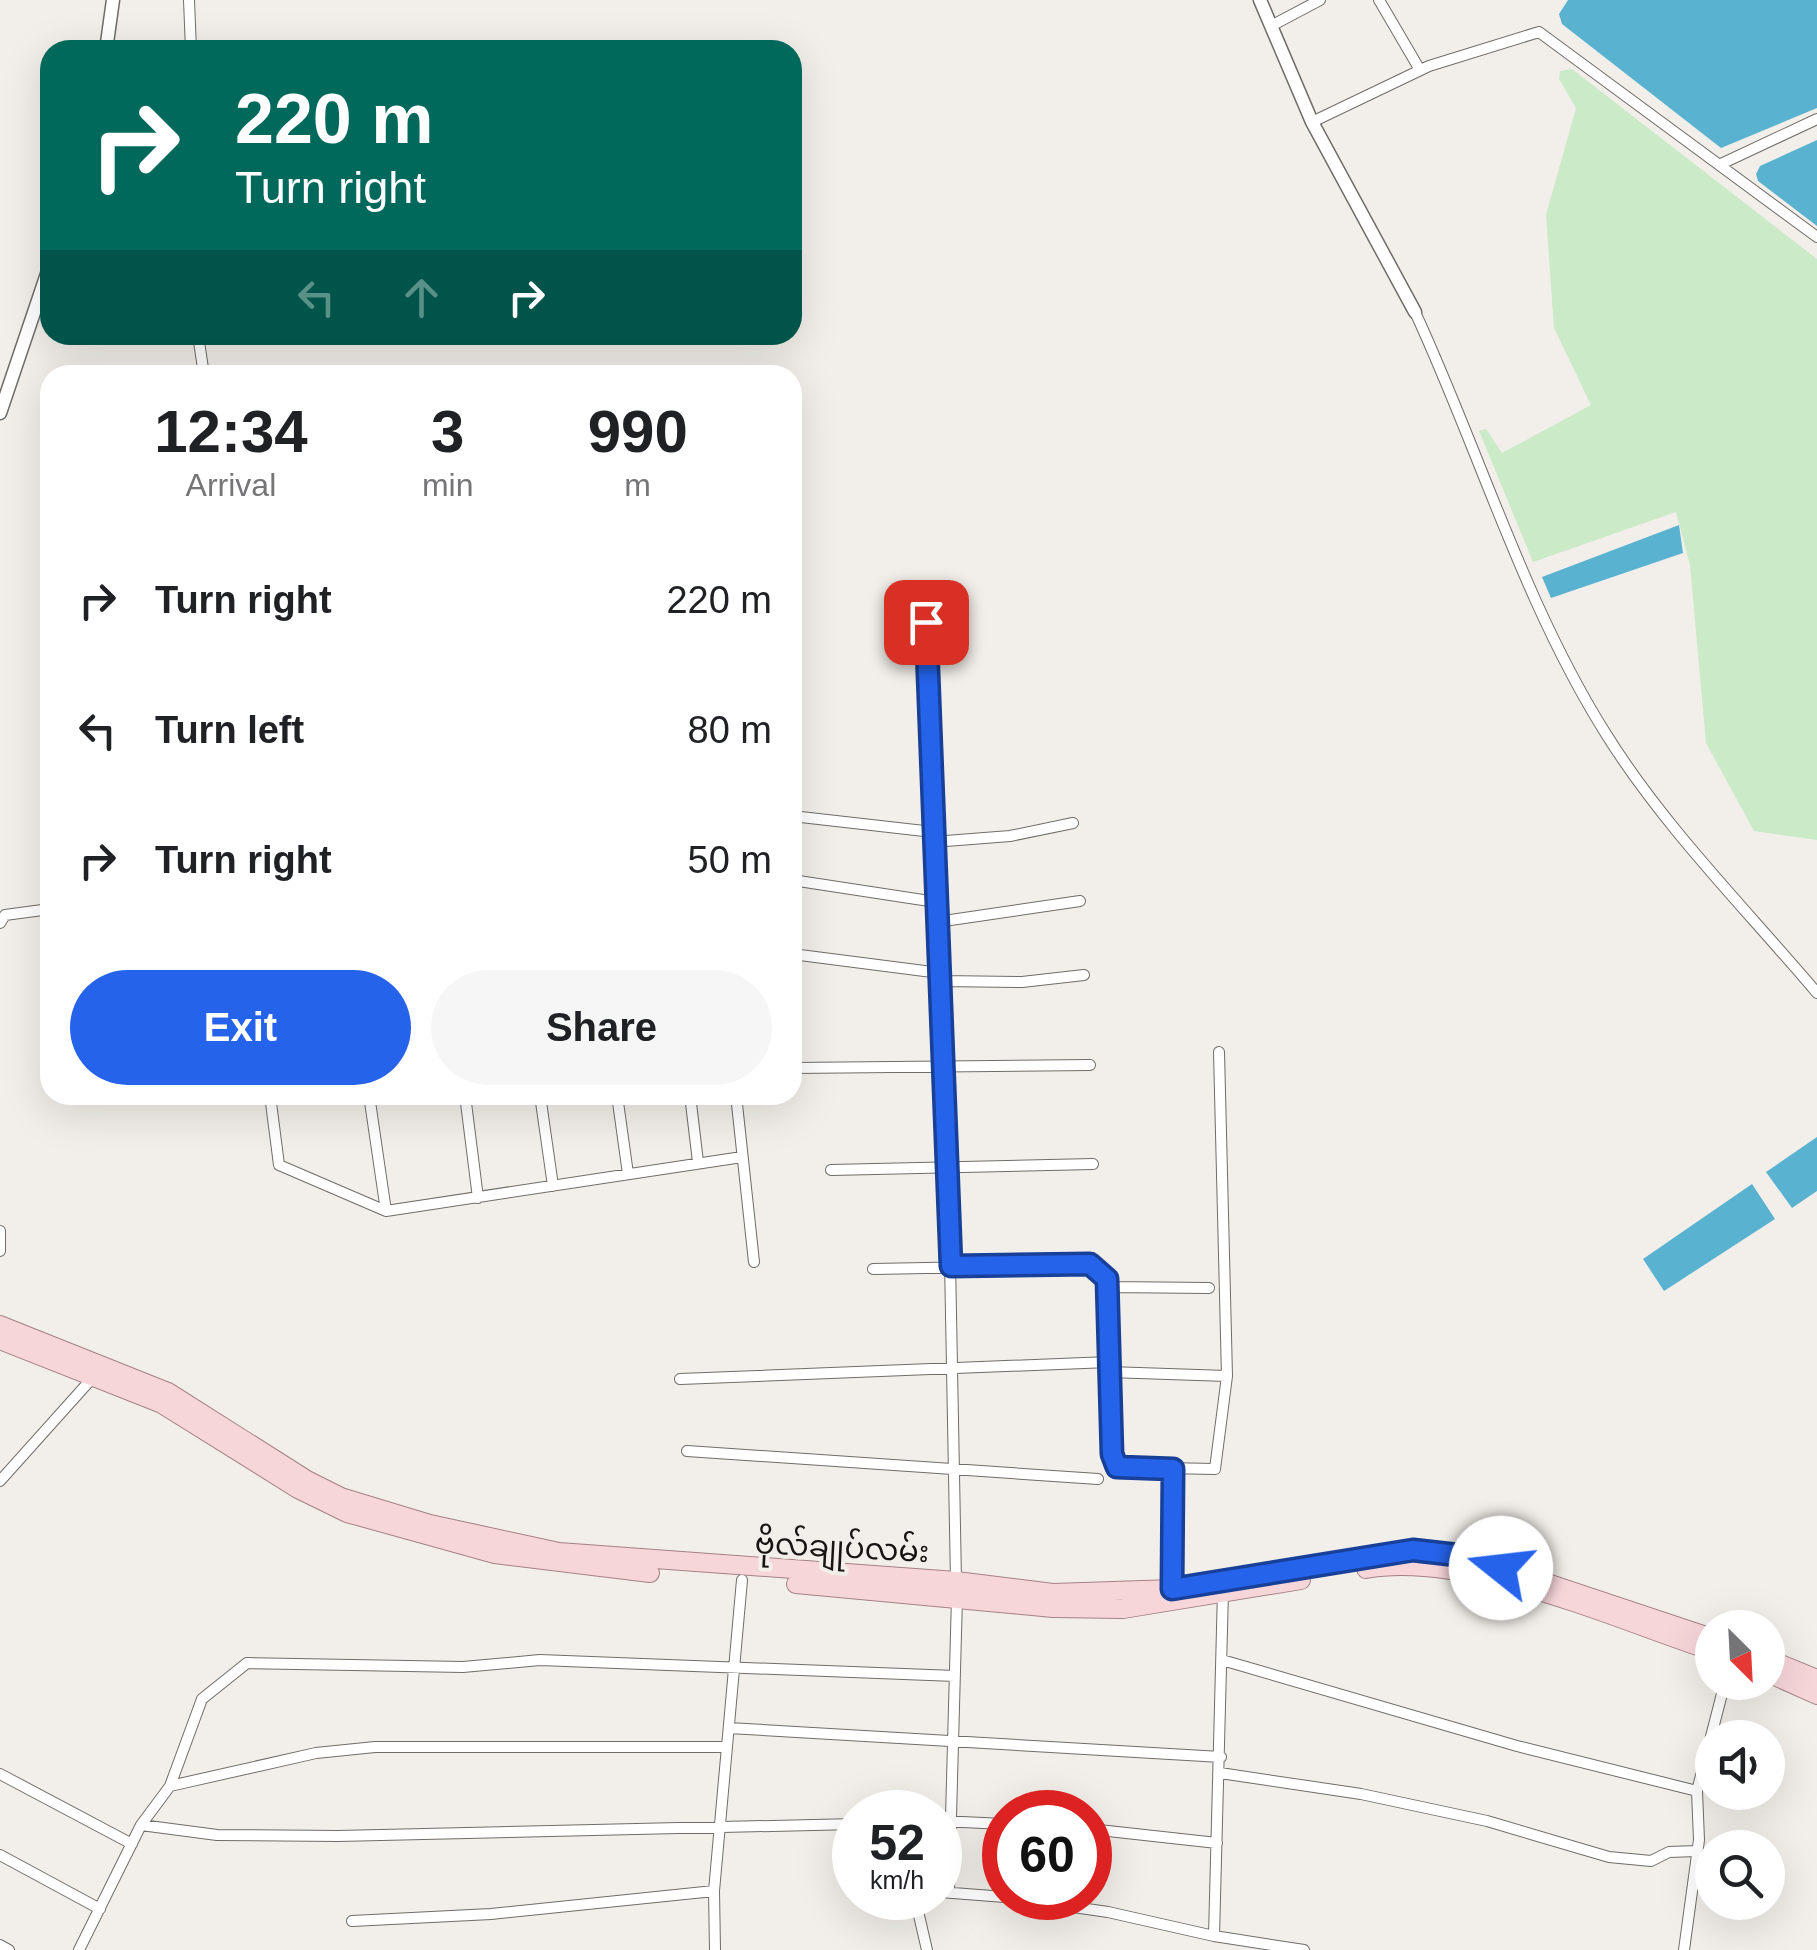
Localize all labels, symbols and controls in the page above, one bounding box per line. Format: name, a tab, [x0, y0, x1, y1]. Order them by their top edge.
icon: right	[70, 80, 200, 210]
text: 220 m	[235, 80, 433, 158]
text: Turn right	[235, 162, 426, 213]
icon: left	[289, 270, 344, 325]
icon: ahead	[394, 270, 449, 325]
icon: right	[499, 270, 554, 325]
text: 12:34	[154, 398, 308, 465]
text: 3	[431, 398, 464, 465]
text: 990	[588, 398, 688, 465]
text: Arrival	[186, 467, 276, 503]
text: min	[422, 467, 473, 503]
text: m	[624, 467, 651, 503]
icon: right	[70, 573, 125, 628]
text: Turn right	[155, 579, 332, 621]
text: 220 m	[666, 579, 772, 621]
pin	[884, 580, 969, 665]
icon: arrive	[899, 595, 954, 650]
icon: left	[70, 703, 125, 758]
text: Turn left	[155, 709, 304, 751]
text: 80 m	[688, 709, 772, 751]
icon: right	[70, 833, 125, 888]
text: Turn right	[155, 839, 332, 881]
text: 50 m	[688, 839, 772, 881]
button: Exit	[70, 970, 411, 1085]
button: Share	[431, 970, 772, 1085]
position arrow	[1449, 1516, 1553, 1620]
street label: ဗိုလ်ချုပ်လမ်း	[753, 1521, 930, 1577]
north arrow	[1695, 1610, 1785, 1700]
map controls	[1695, 1610, 1785, 1920]
button: sound	[1695, 1720, 1785, 1810]
speed limit sign: 60	[982, 1790, 1112, 1920]
text: 52	[869, 1815, 925, 1871]
button: search	[1695, 1830, 1785, 1920]
text: km/h	[870, 1866, 924, 1894]

